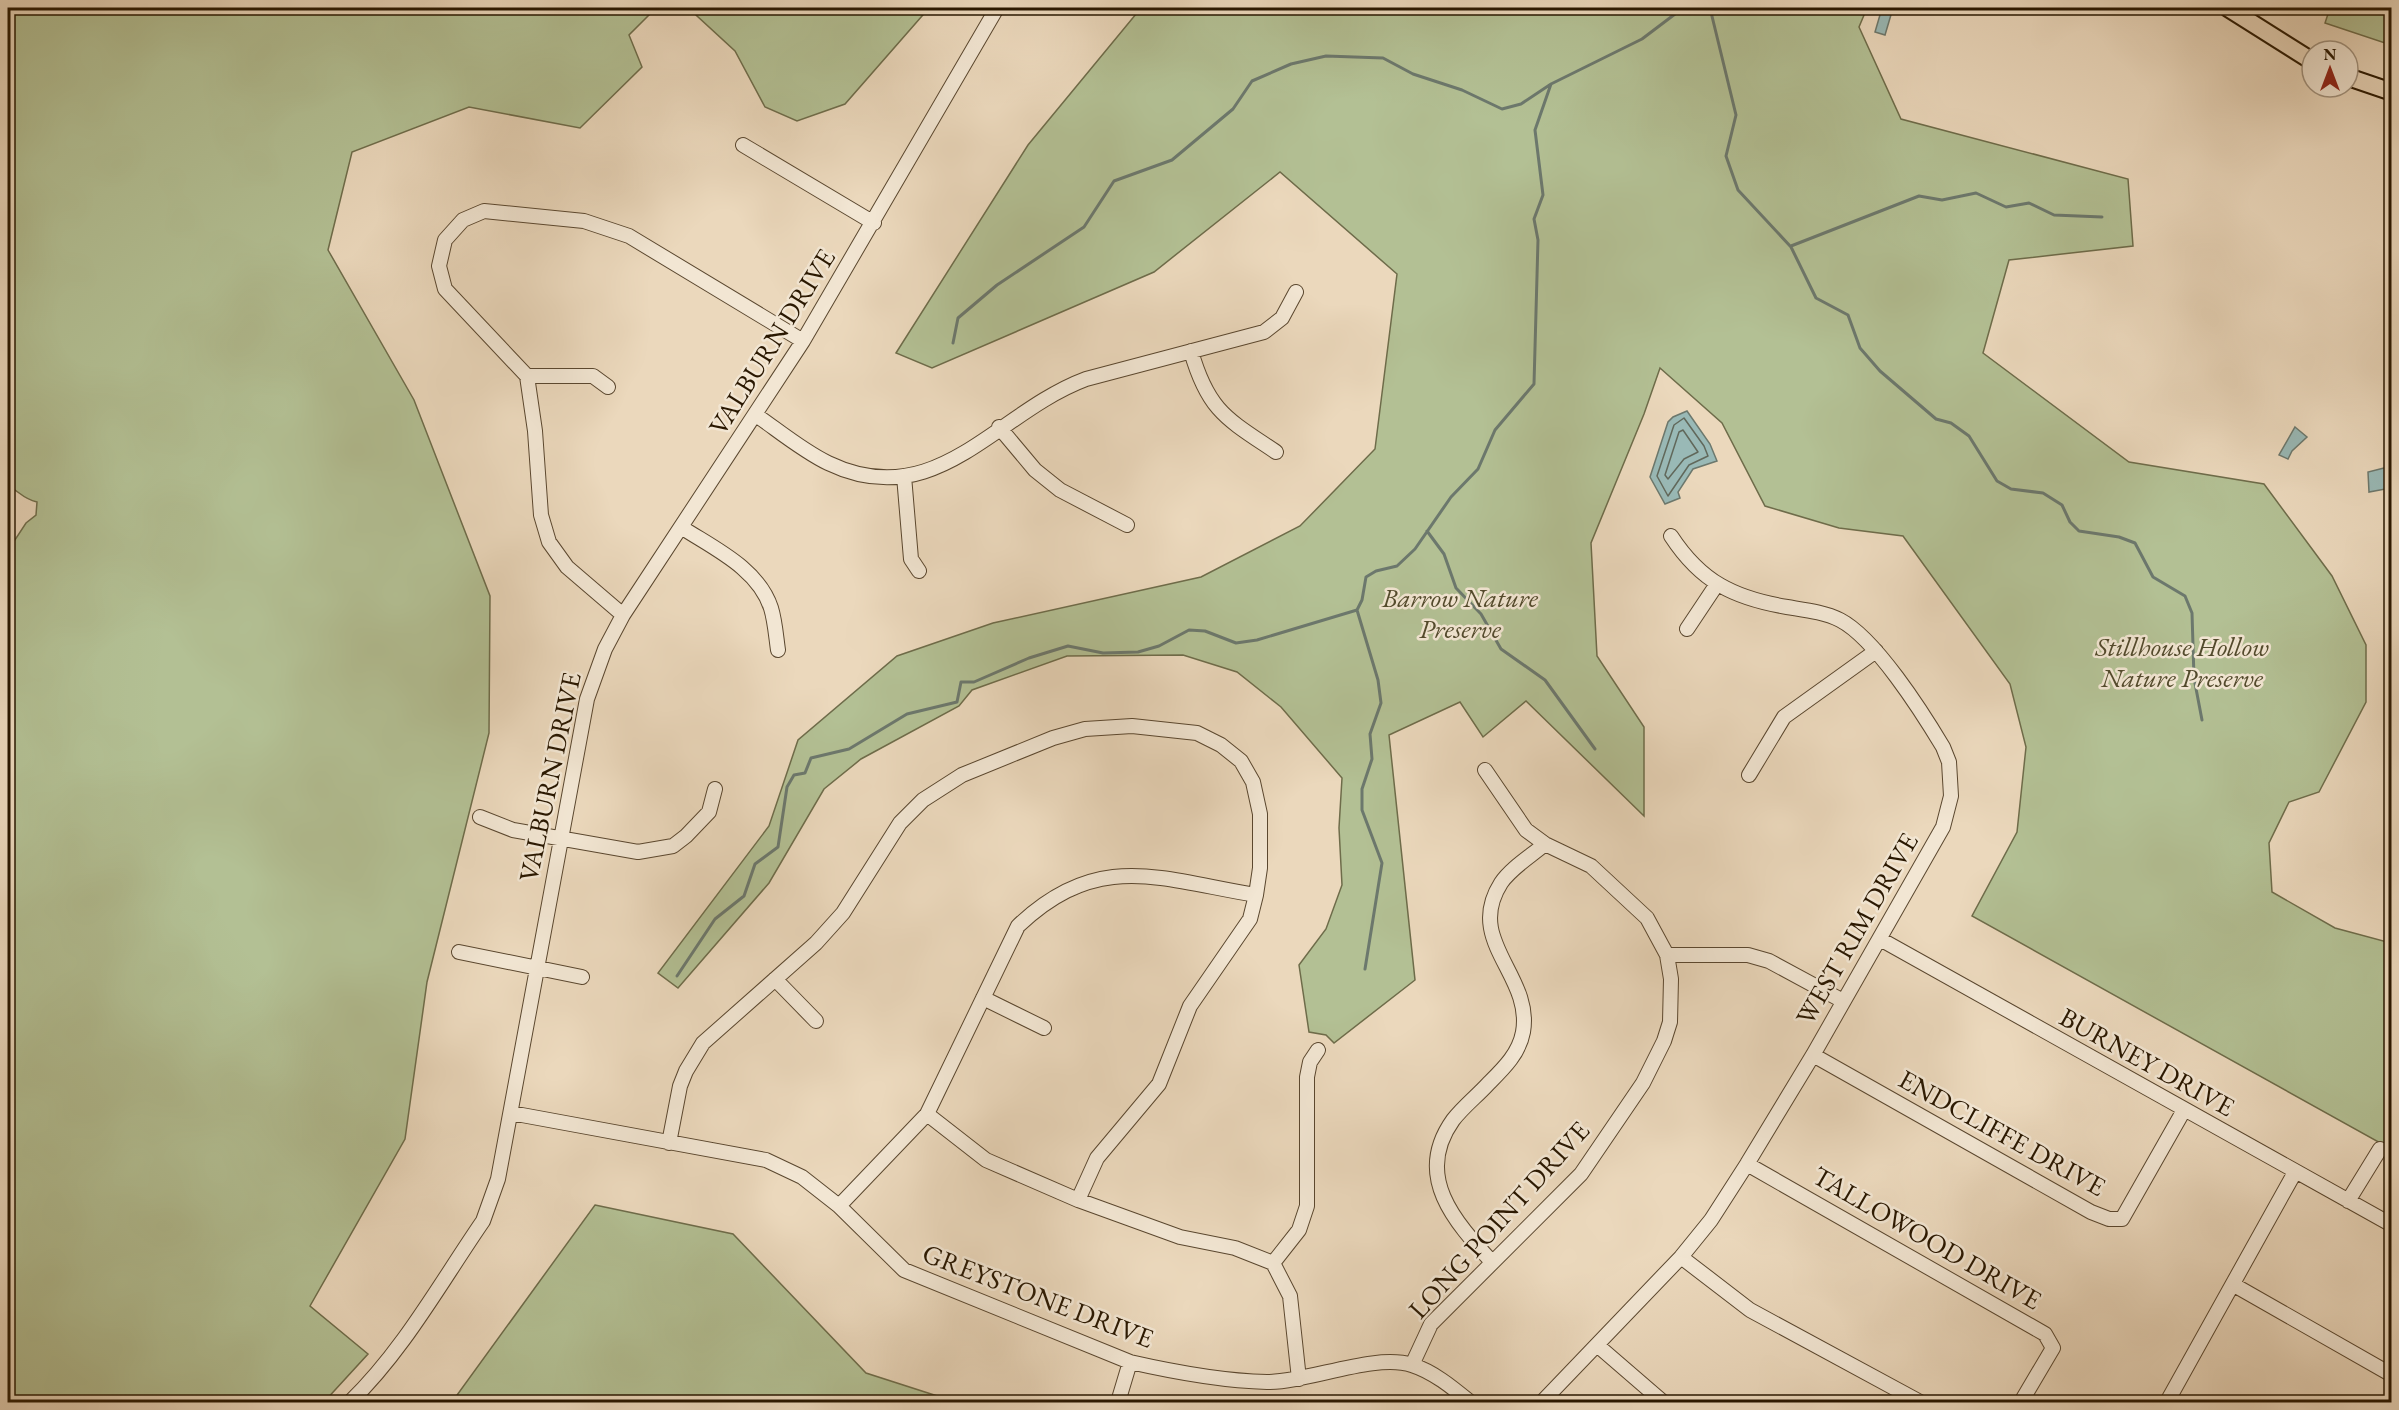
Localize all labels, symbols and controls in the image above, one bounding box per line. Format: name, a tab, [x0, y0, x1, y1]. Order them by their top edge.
north arrow	[2300, 39, 2360, 99]
text: N	[2324, 44, 2337, 65]
street label: VALBURN DRIVE	[700, 242, 843, 441]
park label: Barrow Nature Preserve	[1381, 580, 1539, 646]
park label: Stillhouse Hollow Nature Preserve	[2094, 629, 2269, 695]
street label: VALBURN DRIVE	[510, 669, 589, 885]
street label: WEST RIM DRIVE	[1787, 826, 1926, 1031]
street label: BURNEY DRIVE	[2054, 999, 2241, 1124]
street label: ENDCLIFFE DRIVE	[1893, 1061, 2112, 1204]
street label: LONG POINT DRIVE	[1400, 1113, 1597, 1326]
street label: TALLOWOOD DRIVE	[1807, 1158, 2048, 1317]
street label: GREYSTONE DRIVE	[918, 1235, 1159, 1356]

